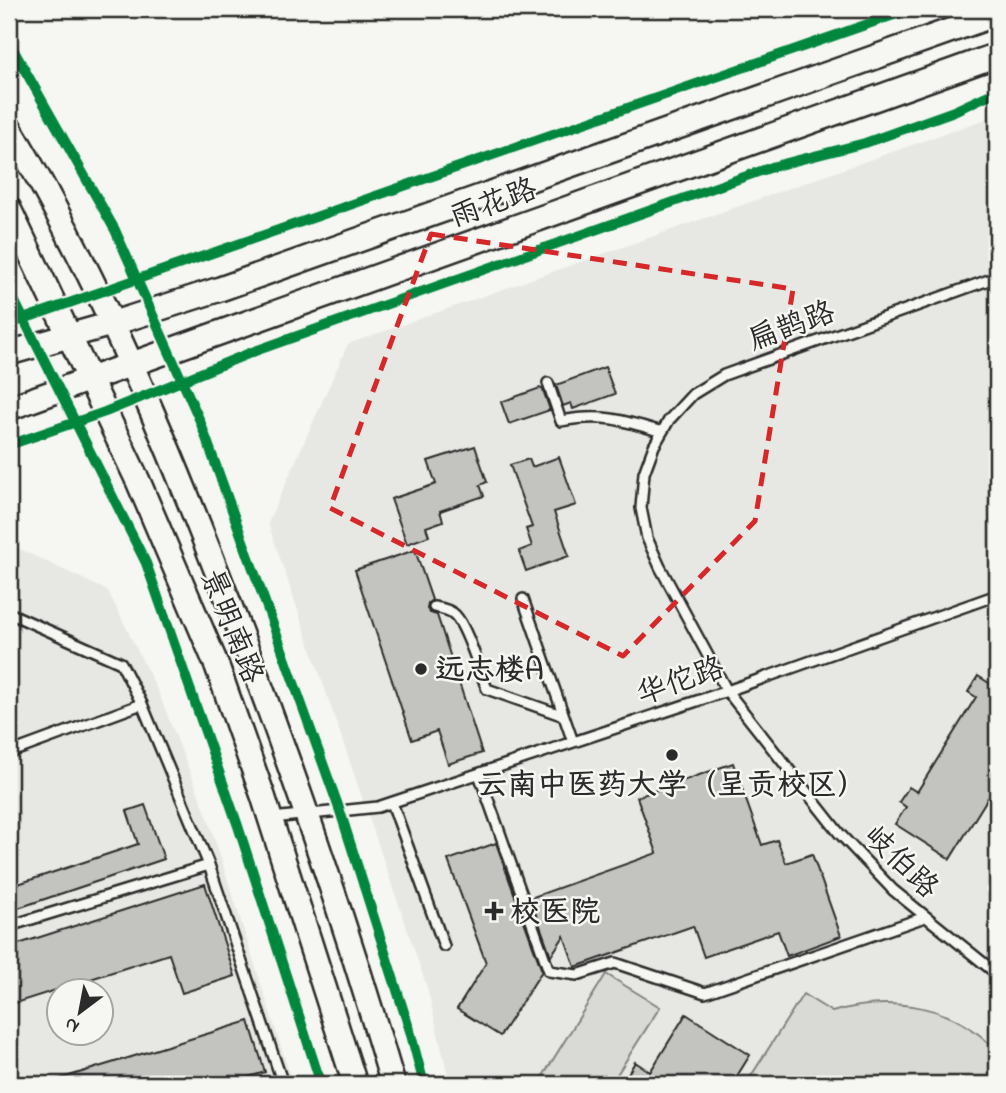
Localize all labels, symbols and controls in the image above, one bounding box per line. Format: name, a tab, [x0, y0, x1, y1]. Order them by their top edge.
street label: 雨花路	[444, 169, 544, 241]
street label: 扁鹊路	[742, 292, 842, 364]
street label: 景明南路	[187, 563, 273, 691]
street label: 华佗路	[631, 647, 731, 718]
place label: 远志楼A	[435, 650, 543, 694]
marker: 远志楼A	[413, 661, 429, 677]
marker: 云南中医药大学（呈贡校区）	[664, 747, 680, 763]
place label: 云南中医药大学（呈贡校区）	[477, 765, 867, 809]
street label: 岐伯路	[852, 816, 948, 910]
place label: 校医院	[510, 892, 600, 936]
marker: 校医院	[484, 901, 504, 921]
north arrow	[46, 978, 116, 1048]
text: N	[60, 1009, 85, 1039]

